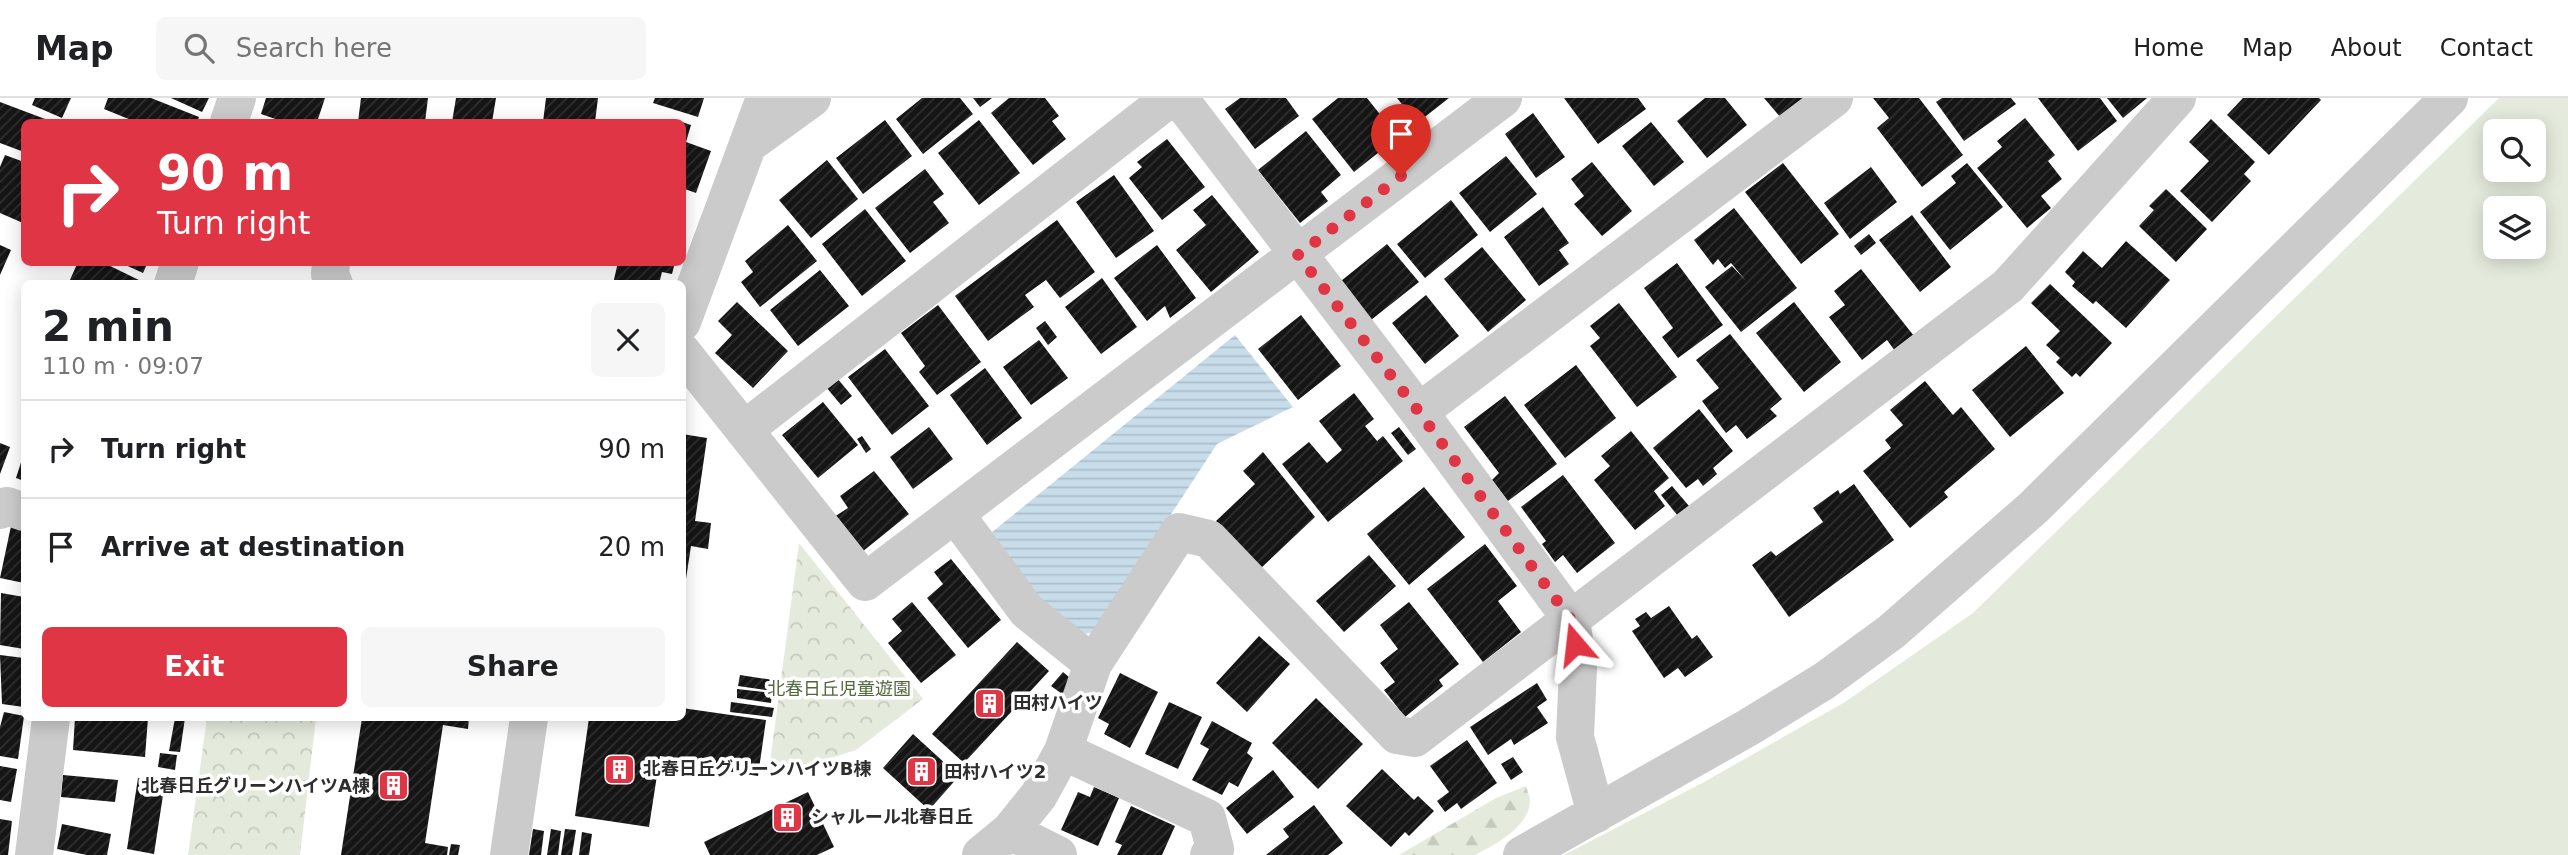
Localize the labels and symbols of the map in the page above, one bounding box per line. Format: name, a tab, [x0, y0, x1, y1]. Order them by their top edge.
pin	[1371, 104, 1431, 176]
position arrow	[1538, 607, 1612, 681]
park label: 北春日丘児童遊園	[767, 678, 911, 699]
building icon: 田村ハイツ	[973, 686, 1007, 720]
place label: 田村ハイツ	[1013, 692, 1103, 713]
building icon: 北春日丘グリーンハイツB棟	[603, 752, 637, 786]
building icon: 田村ハイツ2	[904, 755, 938, 789]
place label: 北春日丘グリーンハイツB棟	[643, 758, 871, 779]
place label: 田村ハイツ2	[944, 761, 1046, 782]
building icon: 北春日丘グリーンハイツA棟	[376, 769, 410, 803]
place label: 北春日丘グリーンハイツA棟	[141, 775, 370, 796]
building icon: シャルール北春日丘	[771, 800, 805, 834]
place label: シャルール北春日丘	[811, 806, 973, 827]

